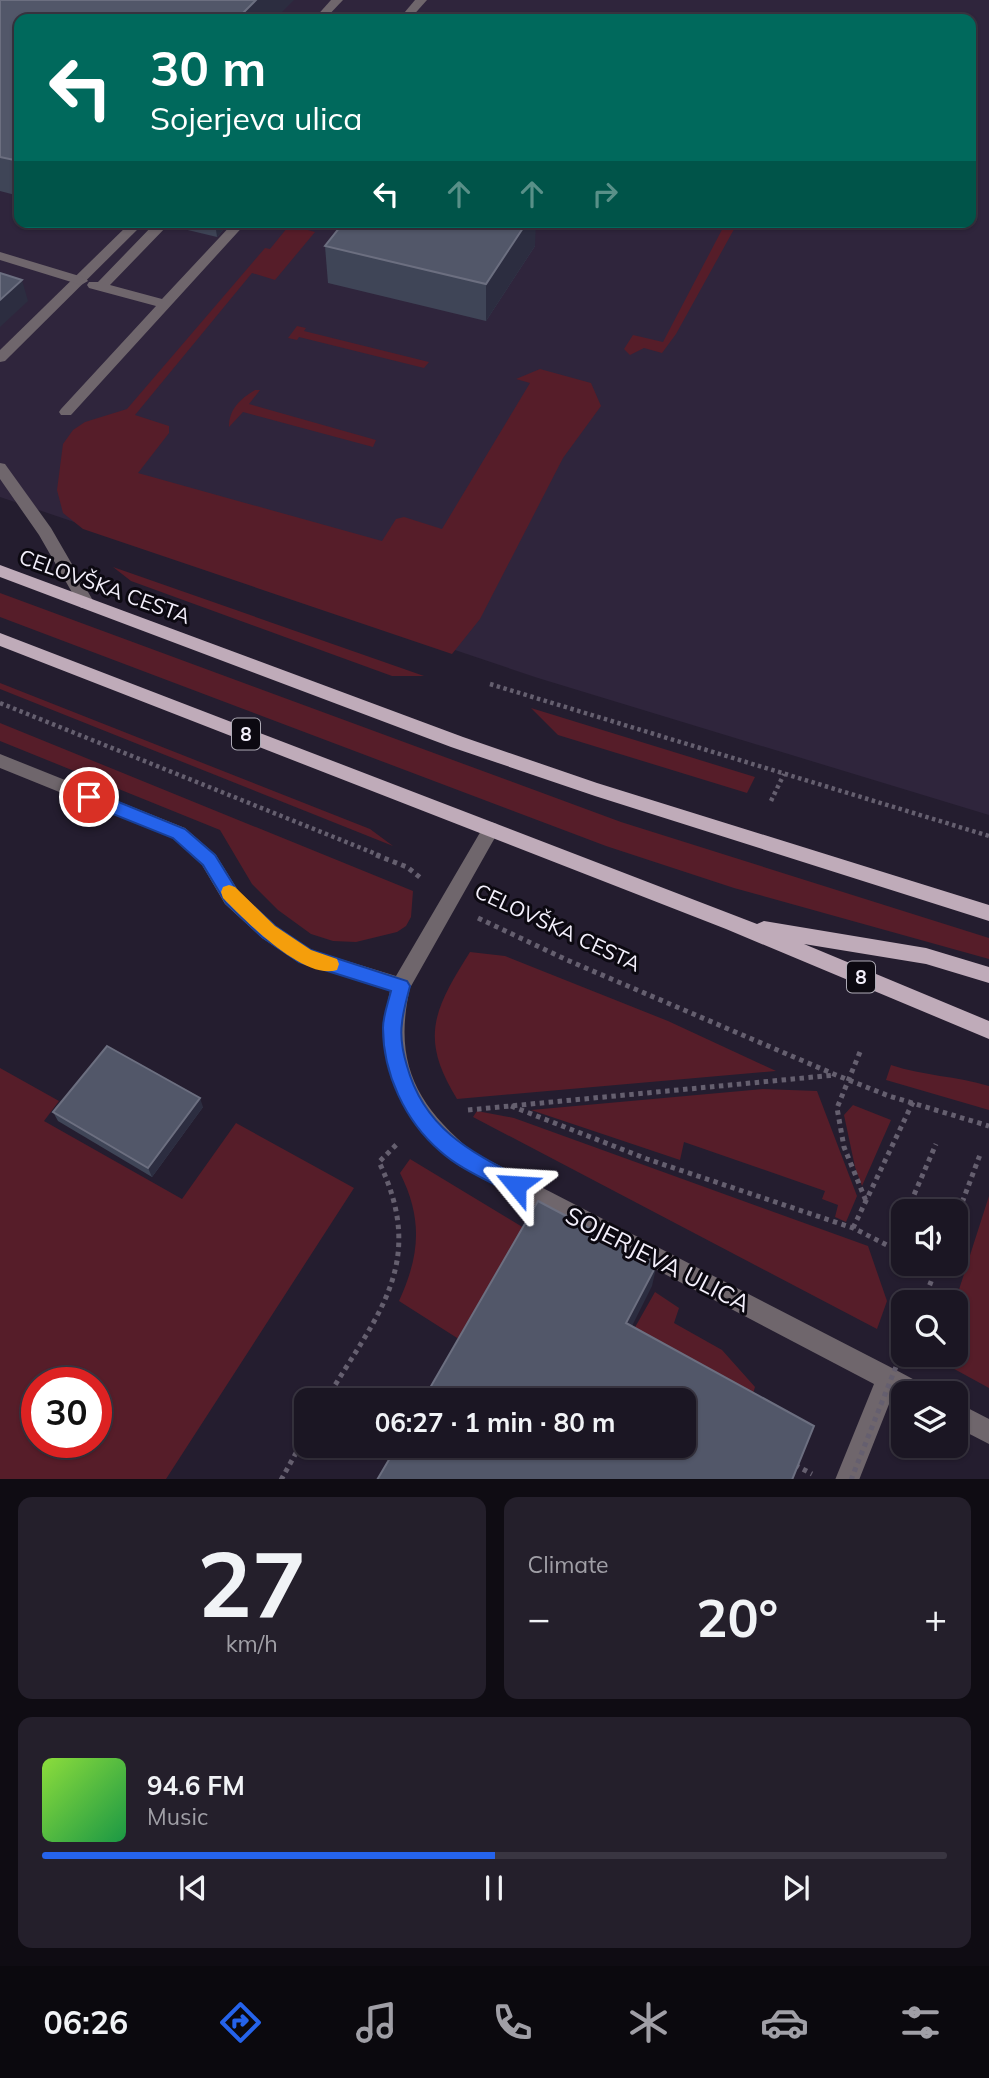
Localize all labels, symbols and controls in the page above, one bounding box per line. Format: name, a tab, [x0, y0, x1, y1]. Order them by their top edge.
text: 30 m	[150, 37, 266, 98]
icon: left	[35, 42, 126, 133]
text: Sojerjeva ulica	[150, 98, 363, 138]
icon: left	[367, 175, 405, 213]
icon: ahead	[440, 175, 478, 213]
icon: ahead	[513, 175, 551, 213]
icon: right	[586, 175, 624, 213]
street label: CELOVŠKA CESTA	[16, 543, 195, 629]
road number: 8	[232, 719, 260, 750]
pin	[59, 767, 119, 827]
icon: arrive	[70, 778, 108, 816]
street label: CELOVŠKA CESTA	[471, 877, 646, 977]
road number: 8	[847, 962, 875, 993]
position arrow	[479, 1148, 553, 1222]
map controls	[891, 1199, 968, 1458]
button: sound	[891, 1199, 968, 1276]
street label: SOJERJEVA ULICA	[561, 1200, 756, 1319]
button: search	[891, 1290, 968, 1367]
speed limit sign: 30	[21, 1367, 112, 1458]
button: layers	[891, 1381, 968, 1458]
text: 06:27 · 1 min · 80 m	[375, 1406, 615, 1439]
text: 27	[197, 1526, 306, 1640]
text: Climate	[528, 1550, 609, 1579]
text: 20°	[696, 1585, 778, 1650]
text: −	[528, 1594, 550, 1642]
text: +	[924, 1594, 947, 1642]
text: km/h	[226, 1629, 278, 1658]
text: 94.6 FM	[147, 1769, 245, 1802]
text: Music	[147, 1802, 208, 1831]
icon: previous	[174, 1869, 212, 1907]
icon: pause	[475, 1869, 513, 1907]
icon: next	[777, 1869, 815, 1907]
icon: directions	[216, 1998, 265, 2047]
icon: music	[352, 1998, 401, 2047]
icon: phone	[488, 1998, 537, 2047]
icon: climate	[624, 1998, 673, 2047]
icon: car	[760, 1998, 809, 2047]
icon: filters	[896, 1998, 945, 2047]
text: 06:26	[44, 2002, 128, 2042]

